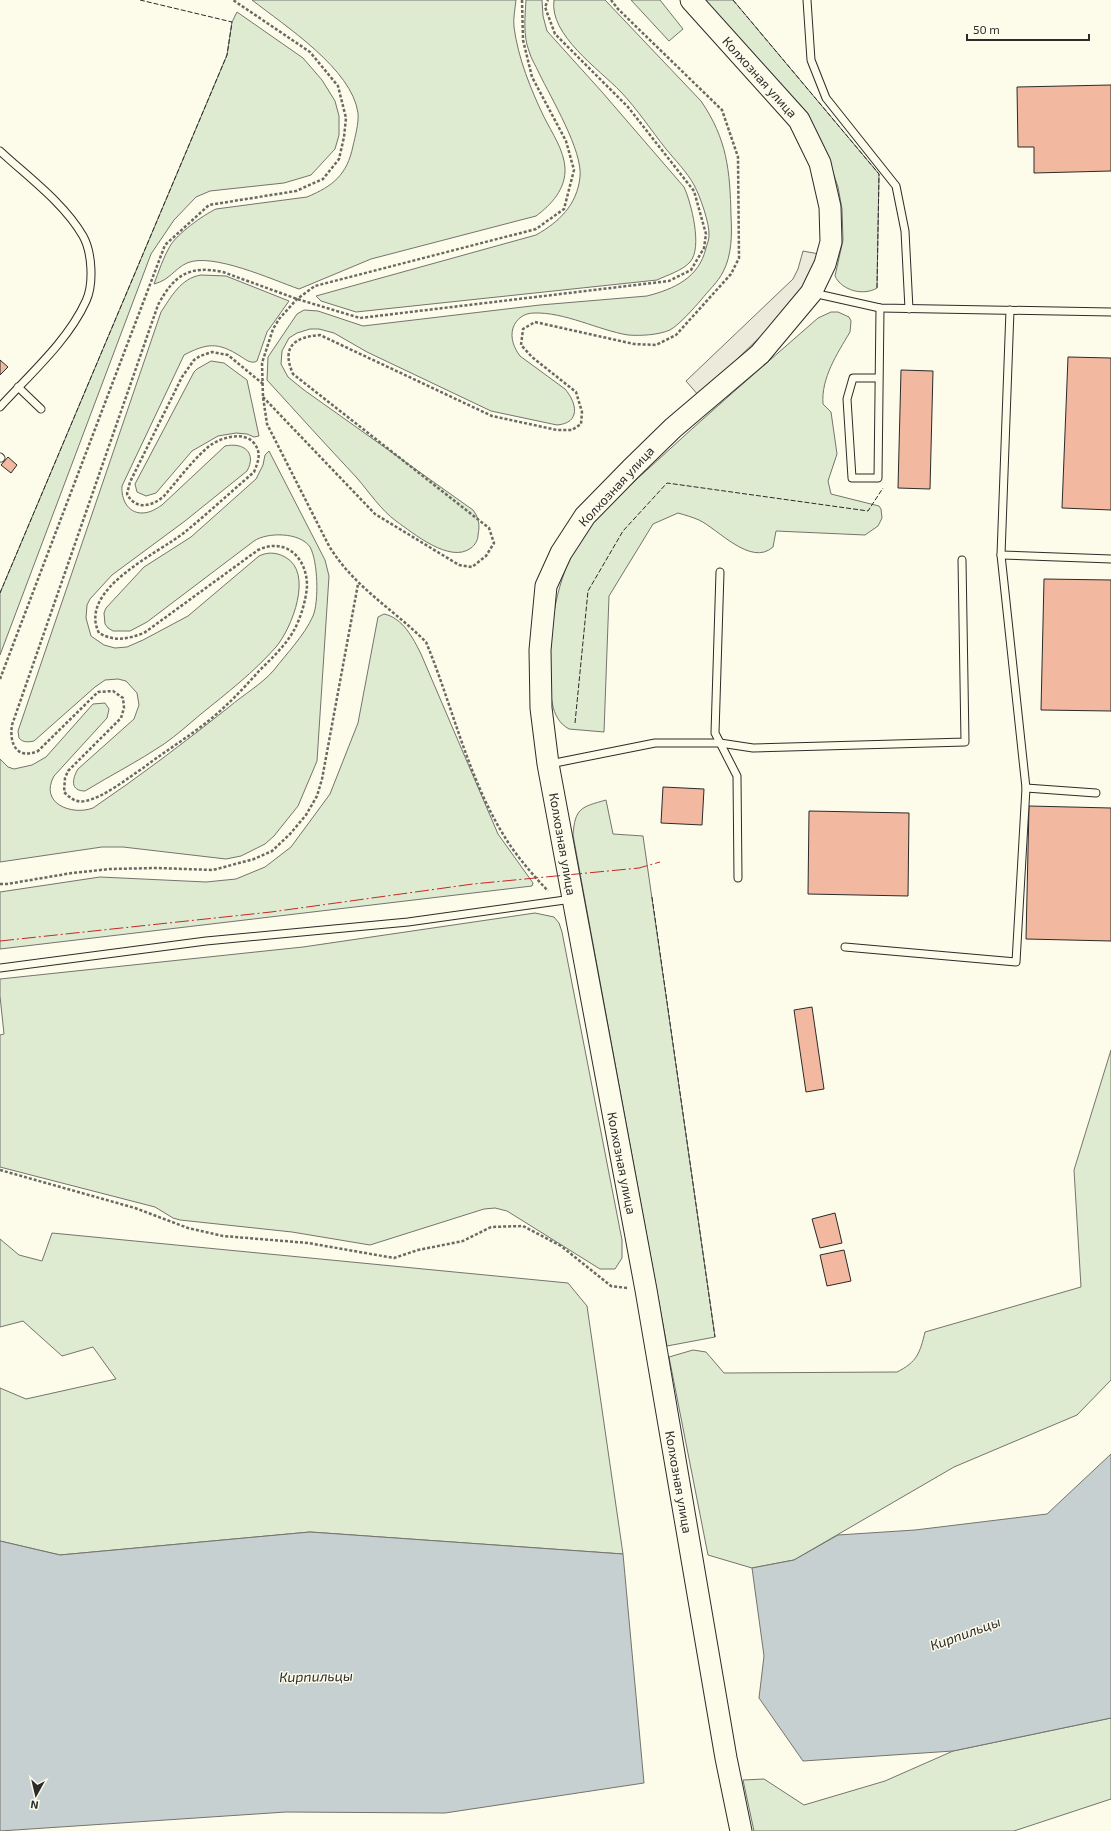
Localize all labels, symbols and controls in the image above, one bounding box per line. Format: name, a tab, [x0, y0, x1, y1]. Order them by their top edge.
scale bar	[967, 16, 1089, 42]
text: 50 m	[973, 22, 1000, 36]
street label: Колхозная улица	[719, 33, 801, 121]
street label: Колхозная улица	[575, 443, 657, 529]
street label: Колхозная улица	[546, 791, 580, 897]
street label: Колхозная улица	[604, 1110, 640, 1216]
street label: Колхозная улица	[662, 1429, 696, 1535]
water label: Кирпильцы	[927, 1612, 1003, 1654]
water label: Кирпильцы	[279, 1667, 353, 1685]
north arrow	[16, 1775, 56, 1815]
text: N	[30, 1798, 39, 1812]

